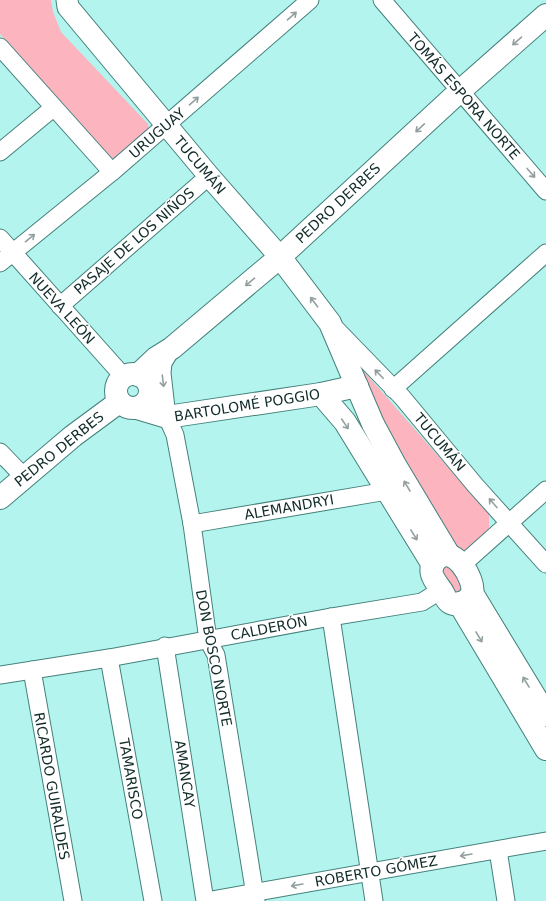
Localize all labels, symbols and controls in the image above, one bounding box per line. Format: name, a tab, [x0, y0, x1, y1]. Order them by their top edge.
one-way arrow	[287, 11, 298, 20]
street label: TOMÁS ESPORA NORTE	[404, 29, 523, 163]
one-way arrow	[512, 36, 522, 45]
one-way arrow	[189, 96, 200, 105]
street label: URUGUAY	[126, 104, 188, 161]
one-way arrow	[415, 123, 425, 132]
street label: TUCUMÁN	[170, 132, 229, 197]
street label: PEDRO DERBES	[292, 160, 384, 246]
one-way arrow	[526, 168, 535, 179]
street label: PASAJE DE LOS NIÑOS	[71, 184, 197, 298]
one-way arrow	[25, 233, 35, 242]
street label: NUEVA LEÓN	[26, 268, 99, 347]
one-way arrow	[245, 277, 255, 287]
one-way arrow	[310, 296, 318, 307]
one-way arrow	[374, 369, 384, 379]
one-way arrow	[159, 374, 167, 387]
street label: BARTOLOMÉ POGGIO	[173, 386, 321, 424]
street label: PEDRO DERBES	[11, 408, 107, 490]
street label: TUCUMÁN	[410, 409, 469, 474]
one-way arrow	[342, 418, 350, 430]
one-way arrow	[403, 480, 411, 492]
street label: ALEMANDRYI	[243, 491, 335, 523]
one-way arrow	[488, 498, 497, 509]
one-way arrow	[409, 529, 418, 540]
street label: DON BOSCO NORTE	[193, 588, 235, 728]
street label: CALDERÓN	[229, 612, 309, 643]
one-way arrow	[475, 631, 483, 642]
one-way arrow	[521, 676, 529, 688]
street label: RICARDO GUIRALDES	[31, 711, 73, 861]
street label: TAMARISCO	[116, 736, 146, 821]
street label: AMANCAY	[172, 739, 198, 810]
street label: ROBERTO GÓMEZ	[313, 851, 439, 890]
one-way arrow	[460, 852, 473, 860]
one-way arrow	[291, 882, 304, 890]

